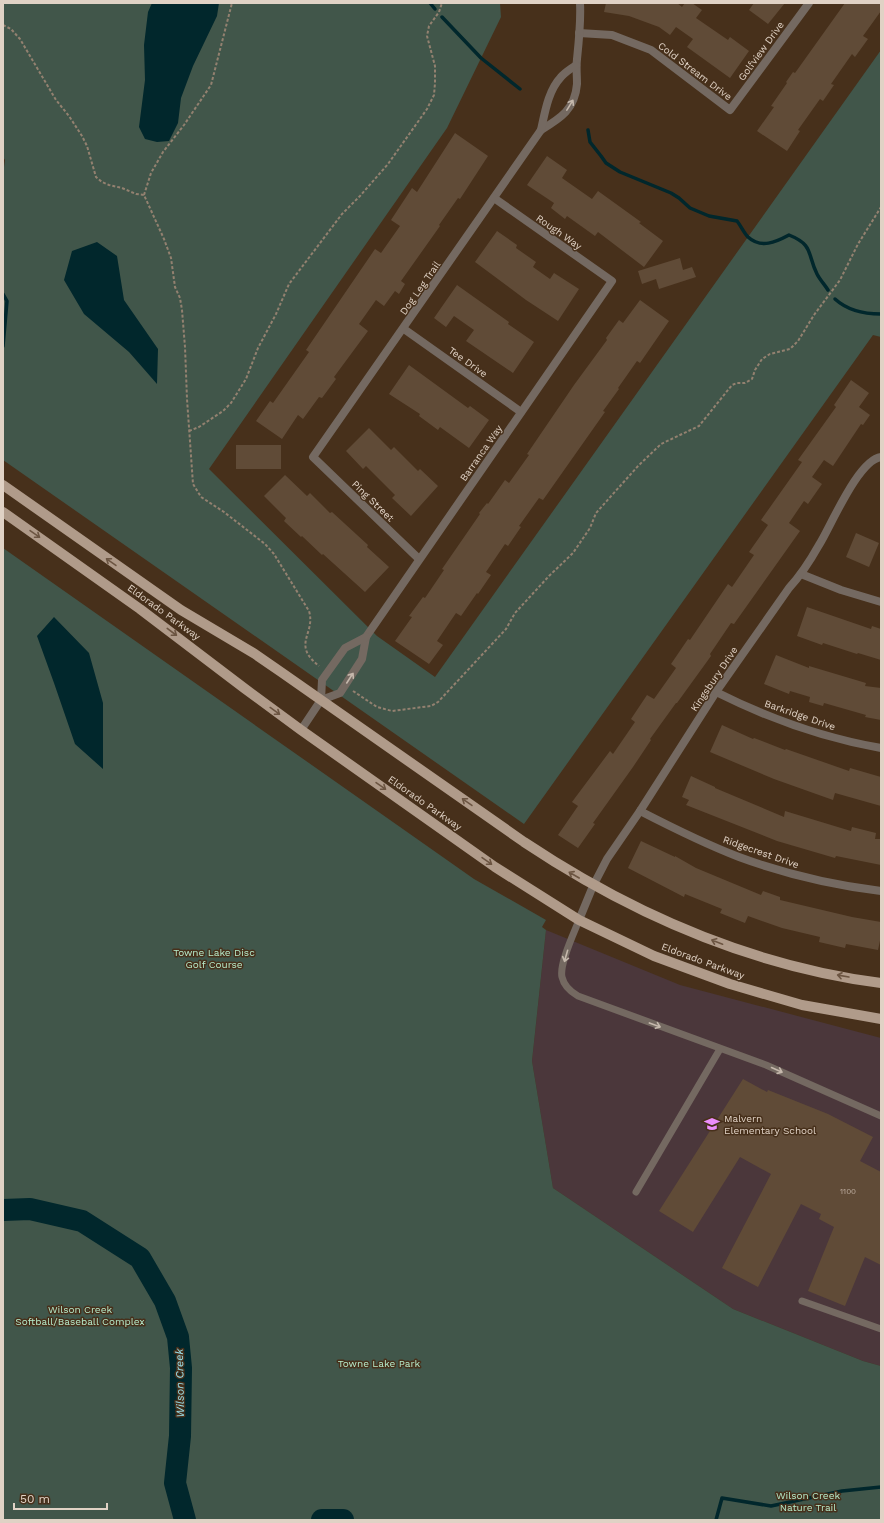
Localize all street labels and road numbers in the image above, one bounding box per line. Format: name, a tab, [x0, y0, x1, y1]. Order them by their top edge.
street label: Golfview Drive	[736, 19, 786, 83]
street label: Cold Stream Drive	[656, 40, 734, 102]
street label: Rough Way	[534, 212, 585, 252]
street label: Dog Leg Trail	[398, 259, 442, 317]
street label: Tee Drive	[447, 345, 490, 379]
street label: Barranca Way	[458, 422, 505, 483]
street label: Ping Street	[350, 478, 397, 524]
street label: Eldorado Parkway	[125, 582, 203, 643]
street label: Kingsbury Drive	[688, 644, 740, 713]
street label: Barkridge Drive	[763, 698, 837, 732]
street label: Eldorado Parkway	[386, 773, 465, 833]
street label: Ridgecrest Drive	[722, 834, 801, 870]
street label: Eldorado Parkway	[660, 941, 747, 981]

